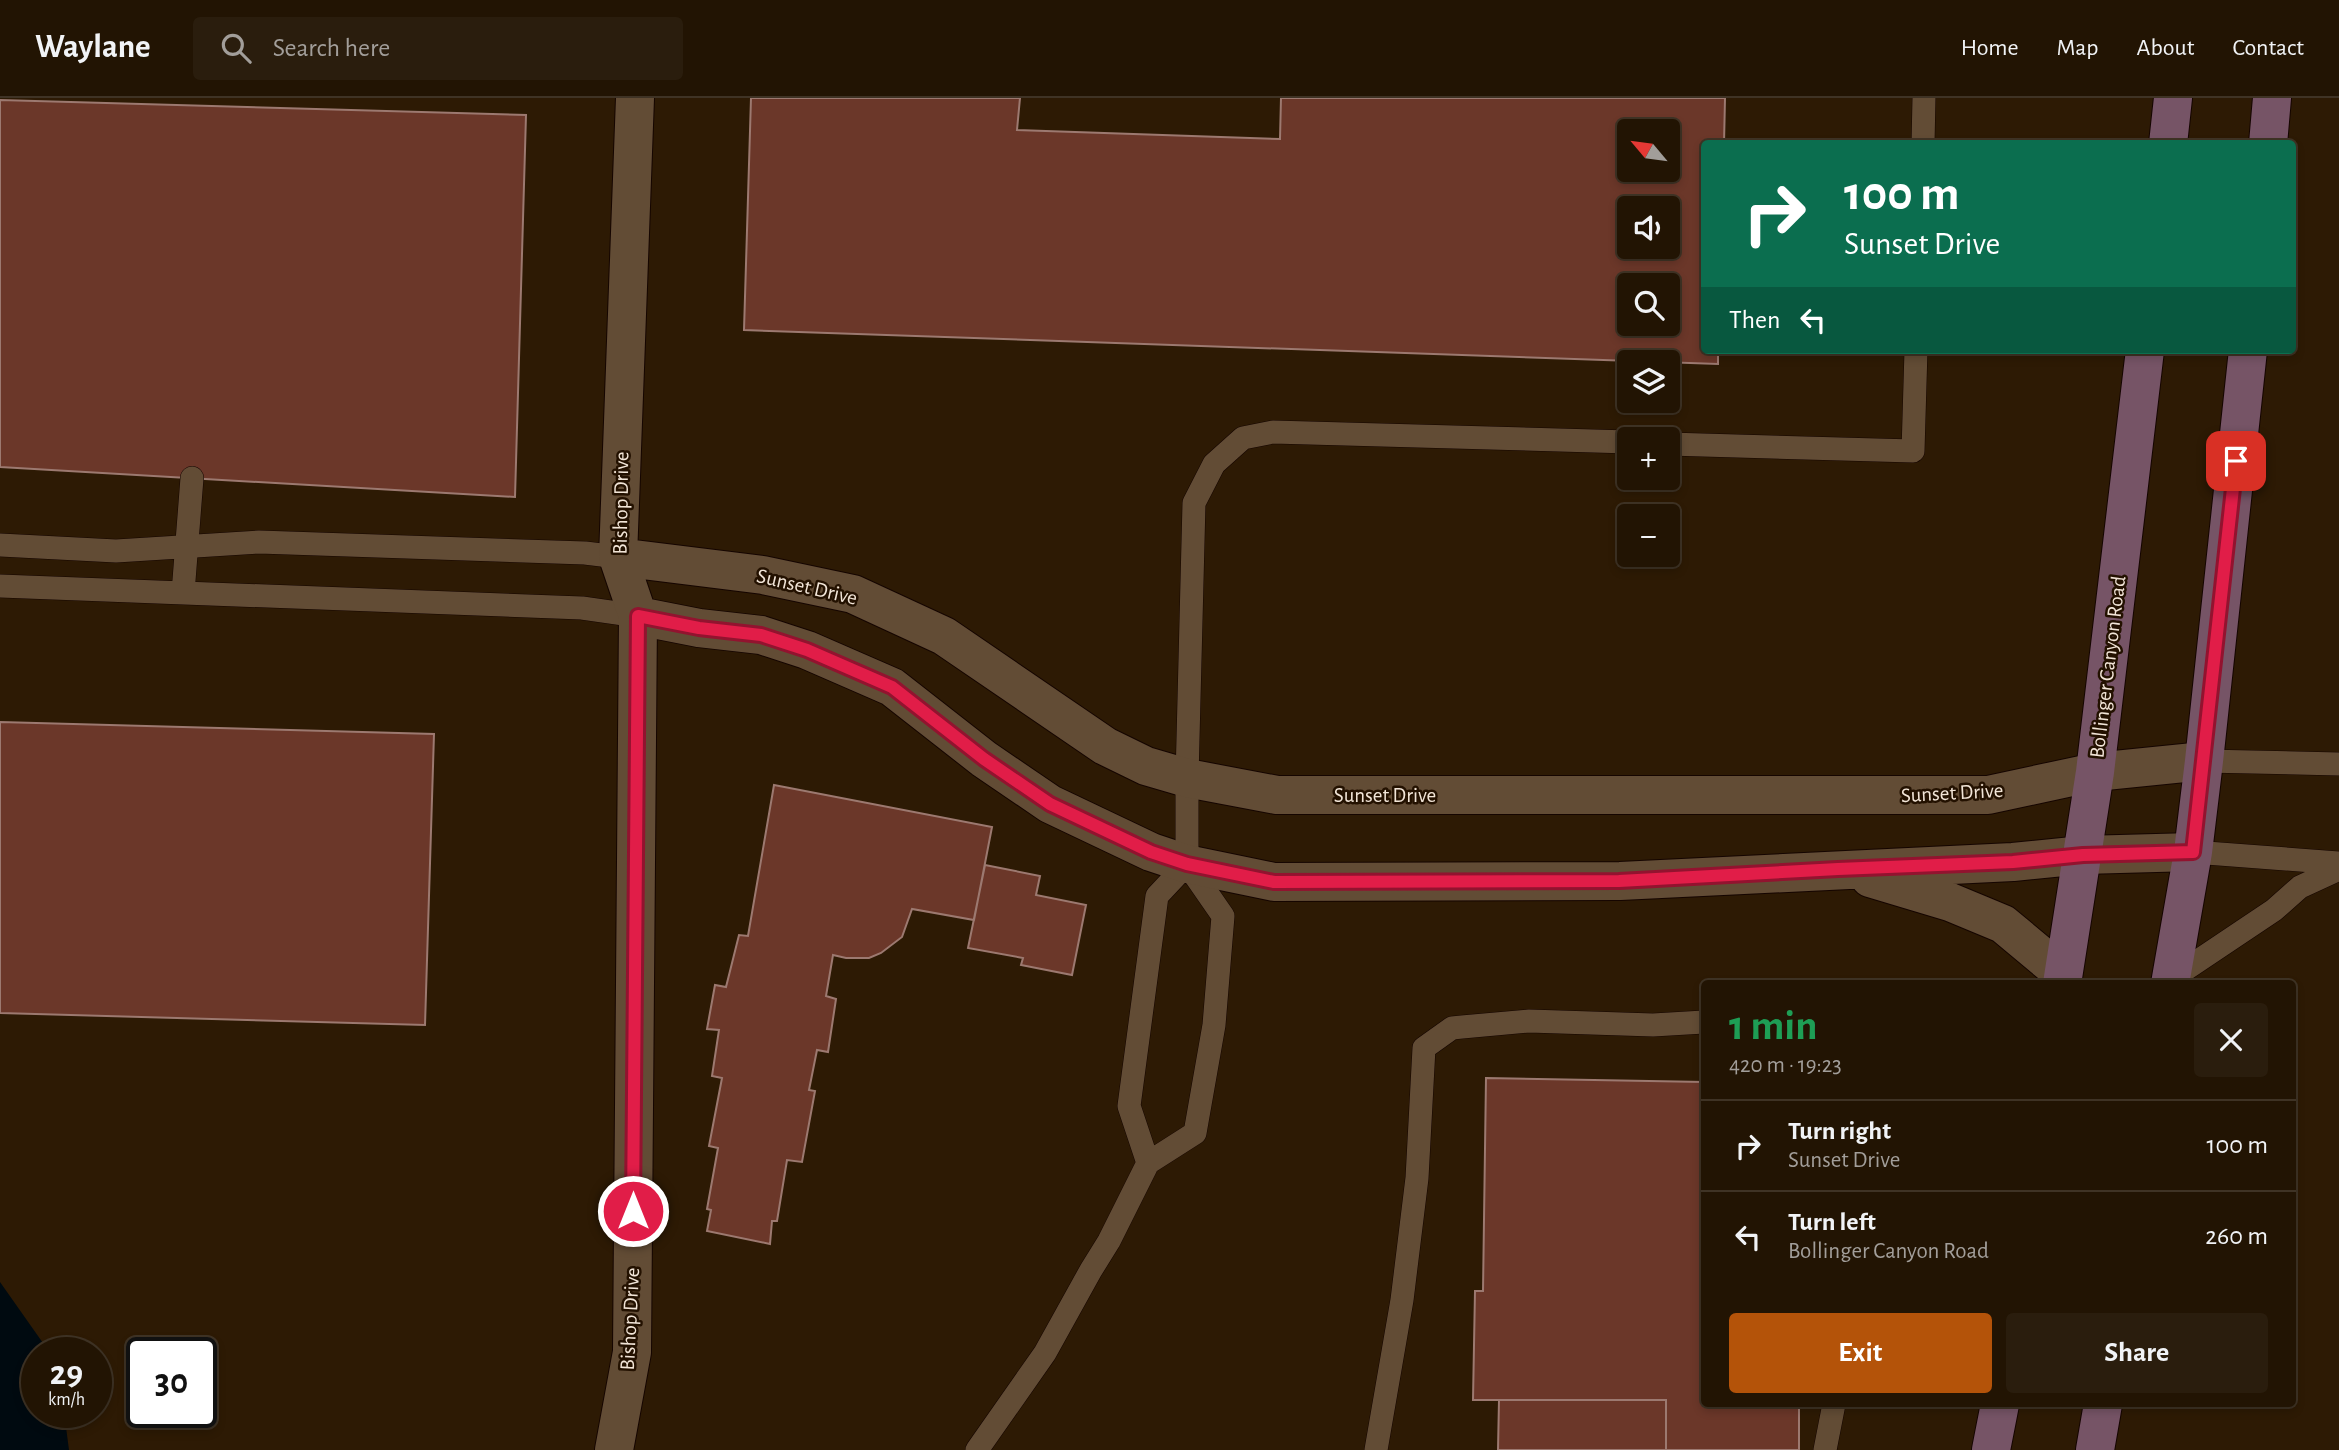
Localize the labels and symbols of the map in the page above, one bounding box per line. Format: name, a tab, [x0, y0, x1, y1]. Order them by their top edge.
north arrow	[1617, 119, 1680, 182]
pin	[2206, 431, 2266, 491]
street label: Bishop Drive	[610, 451, 632, 555]
street label: Sunset Drive	[755, 565, 859, 609]
street label: Bollinger Canyon Road	[2086, 575, 2130, 759]
street label: Sunset Drive	[1900, 780, 2004, 806]
street label: Sunset Drive	[1334, 785, 1436, 806]
position arrow	[596, 1174, 670, 1248]
street label: Bishop Drive	[617, 1267, 643, 1371]
speed limit sign: 30	[126, 1337, 217, 1428]

